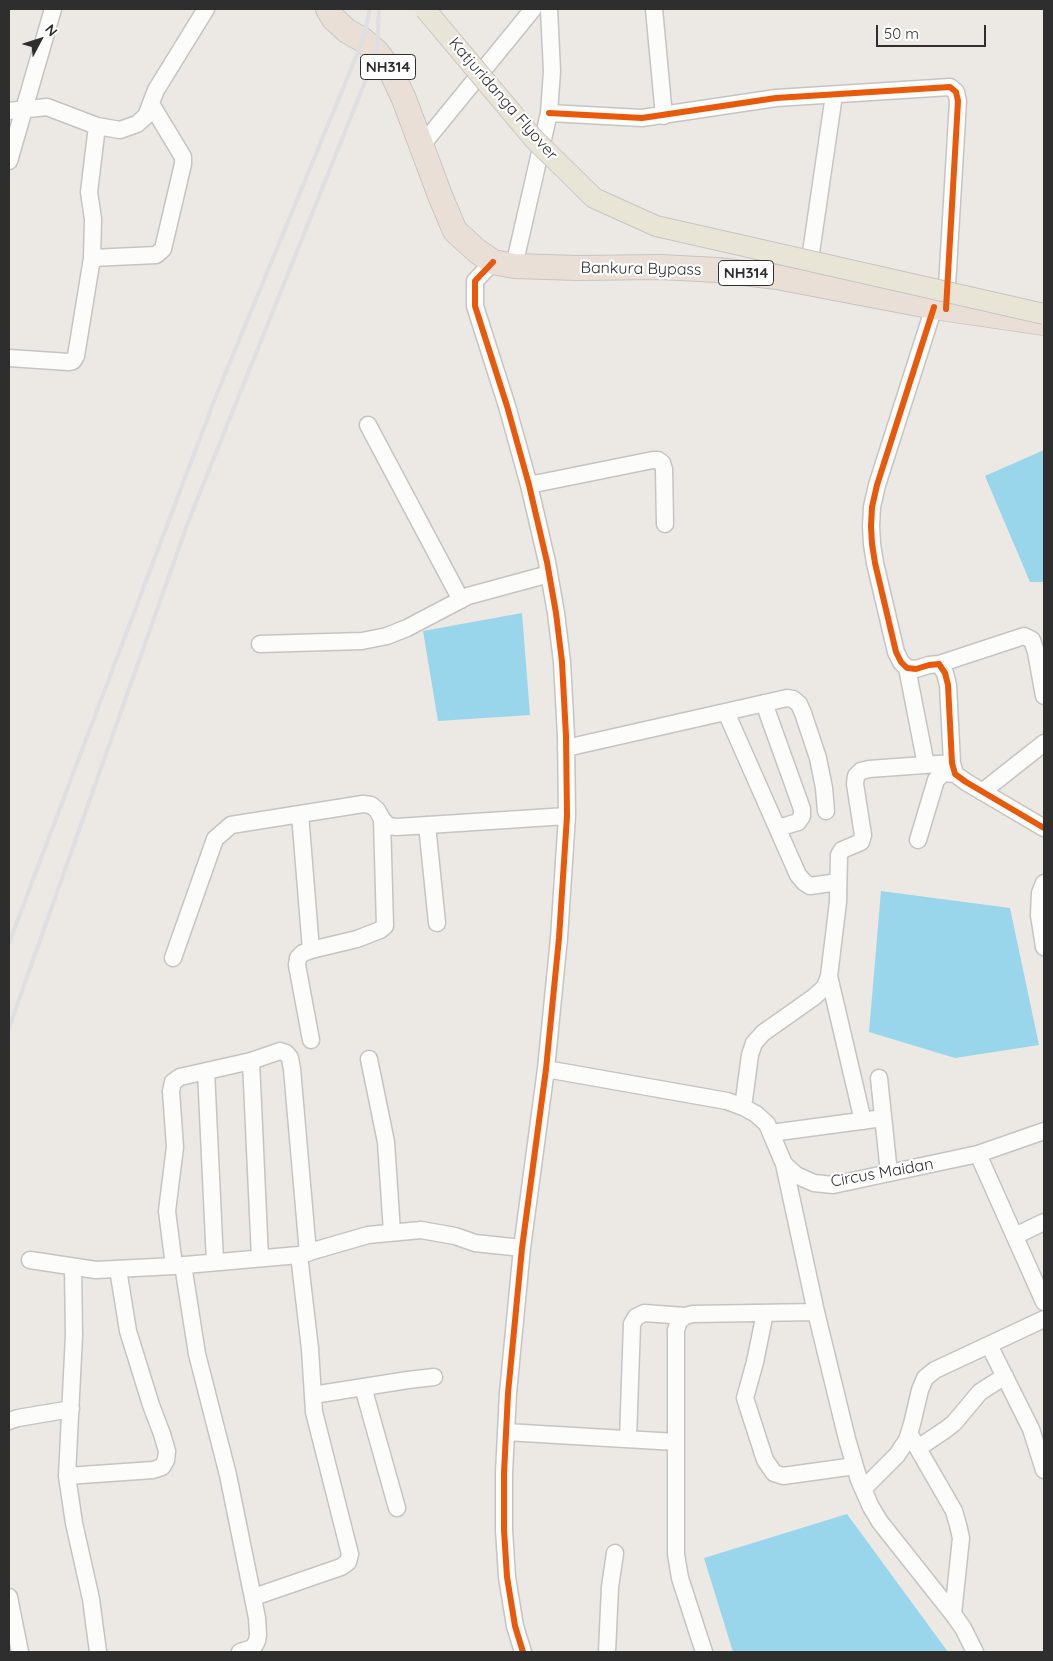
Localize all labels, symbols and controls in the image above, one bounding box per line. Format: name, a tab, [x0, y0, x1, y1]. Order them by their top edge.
north arrow	[15, 15, 65, 65]
scale bar	[878, 15, 988, 47]
text: N	[41, 21, 62, 40]
text: 50 m	[884, 24, 919, 43]
street label: Katjuridanga Flyover	[445, 34, 561, 164]
road number: NH314	[360, 54, 416, 80]
street label: Bankura Bypass	[580, 258, 702, 280]
road number: NH314	[718, 260, 774, 286]
street label: Circus Maidan	[829, 1155, 935, 1191]

